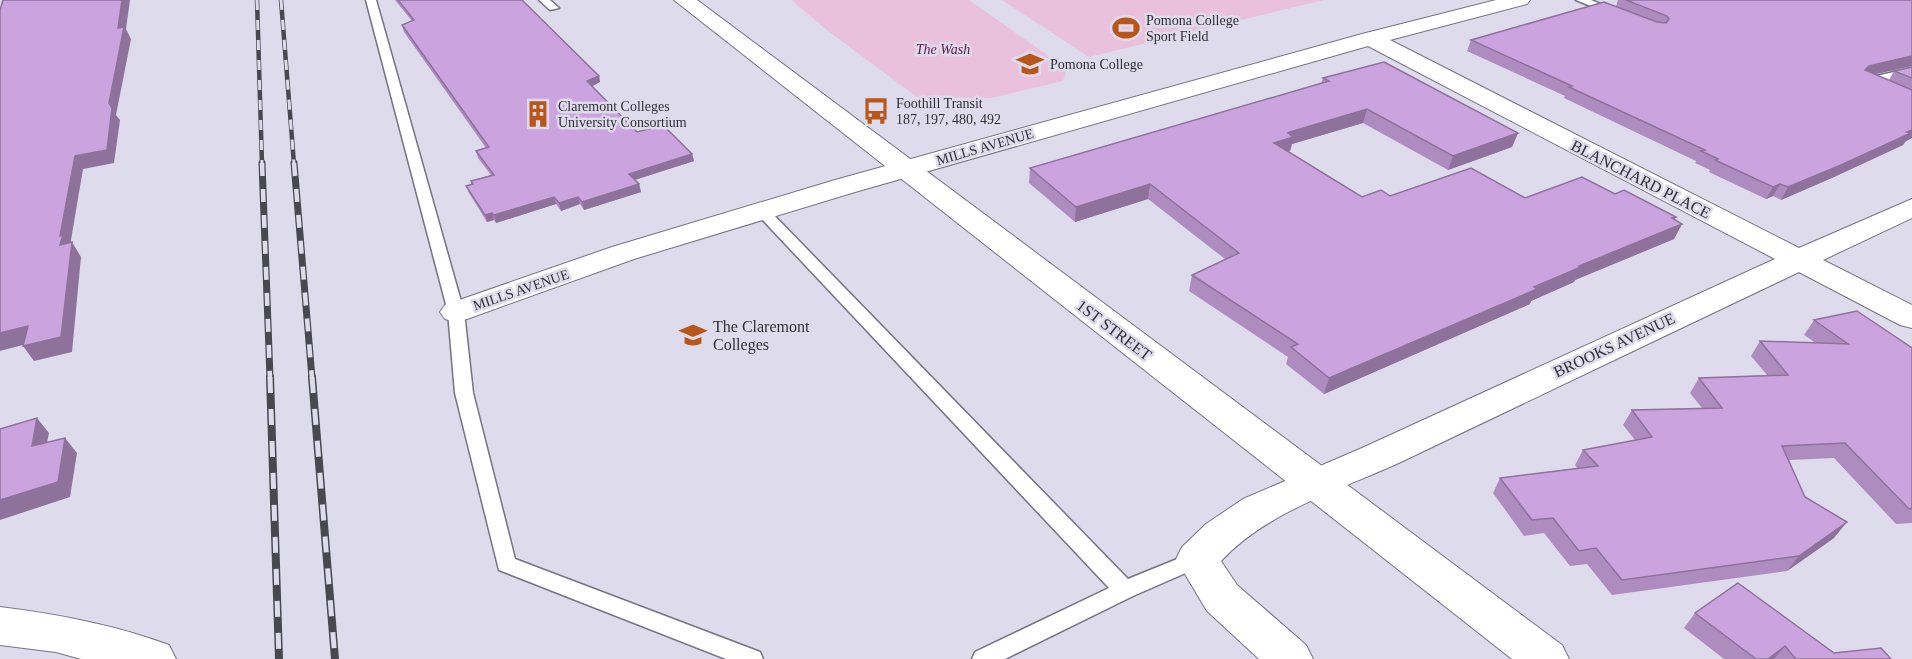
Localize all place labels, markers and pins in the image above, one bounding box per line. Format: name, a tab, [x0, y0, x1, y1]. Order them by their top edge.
sports icon: Pomona College Sport Field	[1111, 13, 1141, 43]
place label: Pomona College Sport Field	[1146, 13, 1239, 44]
school or university icon: Pomona College	[1015, 49, 1045, 79]
place label: Pomona College	[1050, 57, 1143, 72]
bus stop icon: Foothill Transit 187, 197, 480, 492	[861, 96, 891, 126]
place label: Foothill Transit 187, 197, 480, 492	[896, 96, 1001, 127]
building icon: Claremont Colleges University Consortium	[523, 99, 553, 129]
place label: Claremont Colleges University Consortium	[558, 99, 687, 130]
place label: The Claremont Colleges	[713, 318, 810, 354]
school or university icon: The Claremont Colleges	[678, 320, 708, 350]

